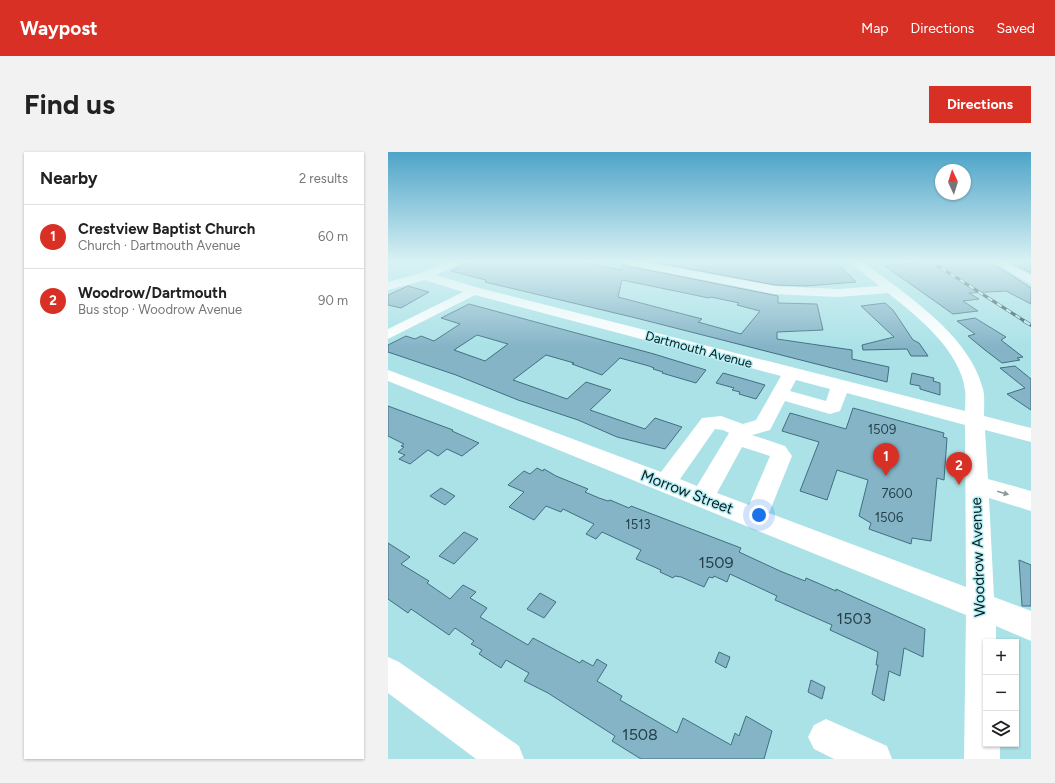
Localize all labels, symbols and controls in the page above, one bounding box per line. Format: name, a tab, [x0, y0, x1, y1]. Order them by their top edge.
text: Waypost	[20, 17, 98, 40]
text: Map	[861, 20, 889, 37]
text: Directions	[911, 20, 974, 37]
text: Saved	[996, 20, 1035, 37]
button: Directions	[929, 86, 1031, 123]
text: Find us	[24, 87, 115, 121]
north arrow	[935, 164, 971, 200]
text: Nearby	[40, 168, 98, 188]
text: 2 results	[299, 171, 348, 186]
text: Crestview Baptist Church	[78, 220, 255, 238]
text: 1	[50, 229, 56, 244]
text: 60 m	[318, 229, 348, 244]
text: Church · Dartmouth Avenue	[78, 238, 240, 253]
text: Woodrow/Dartmouth	[78, 284, 227, 302]
text: 2	[49, 293, 57, 308]
text: 90 m	[318, 293, 348, 308]
text: Bus stop · Woodrow Avenue	[78, 302, 242, 317]
street label: Dartmouth Avenue	[644, 328, 754, 371]
house number: 1509	[868, 422, 896, 437]
pin: 1	[873, 443, 899, 476]
pin: 2	[946, 452, 972, 485]
street label: Morrow Street	[638, 466, 736, 518]
house number: 7600	[881, 486, 913, 501]
one-way arrow	[998, 490, 1010, 496]
street label: Woodrow Avenue	[967, 497, 989, 617]
your location	[749, 505, 769, 525]
house number: 1506	[875, 510, 903, 525]
house number: 1513	[625, 517, 651, 532]
house number: 1509	[698, 553, 734, 572]
house number: 1503	[837, 609, 871, 628]
map controls	[983, 639, 1019, 747]
button: +	[983, 639, 1019, 675]
button: −	[983, 675, 1019, 711]
button: layers	[983, 711, 1019, 747]
house number: 1508	[622, 725, 658, 744]

